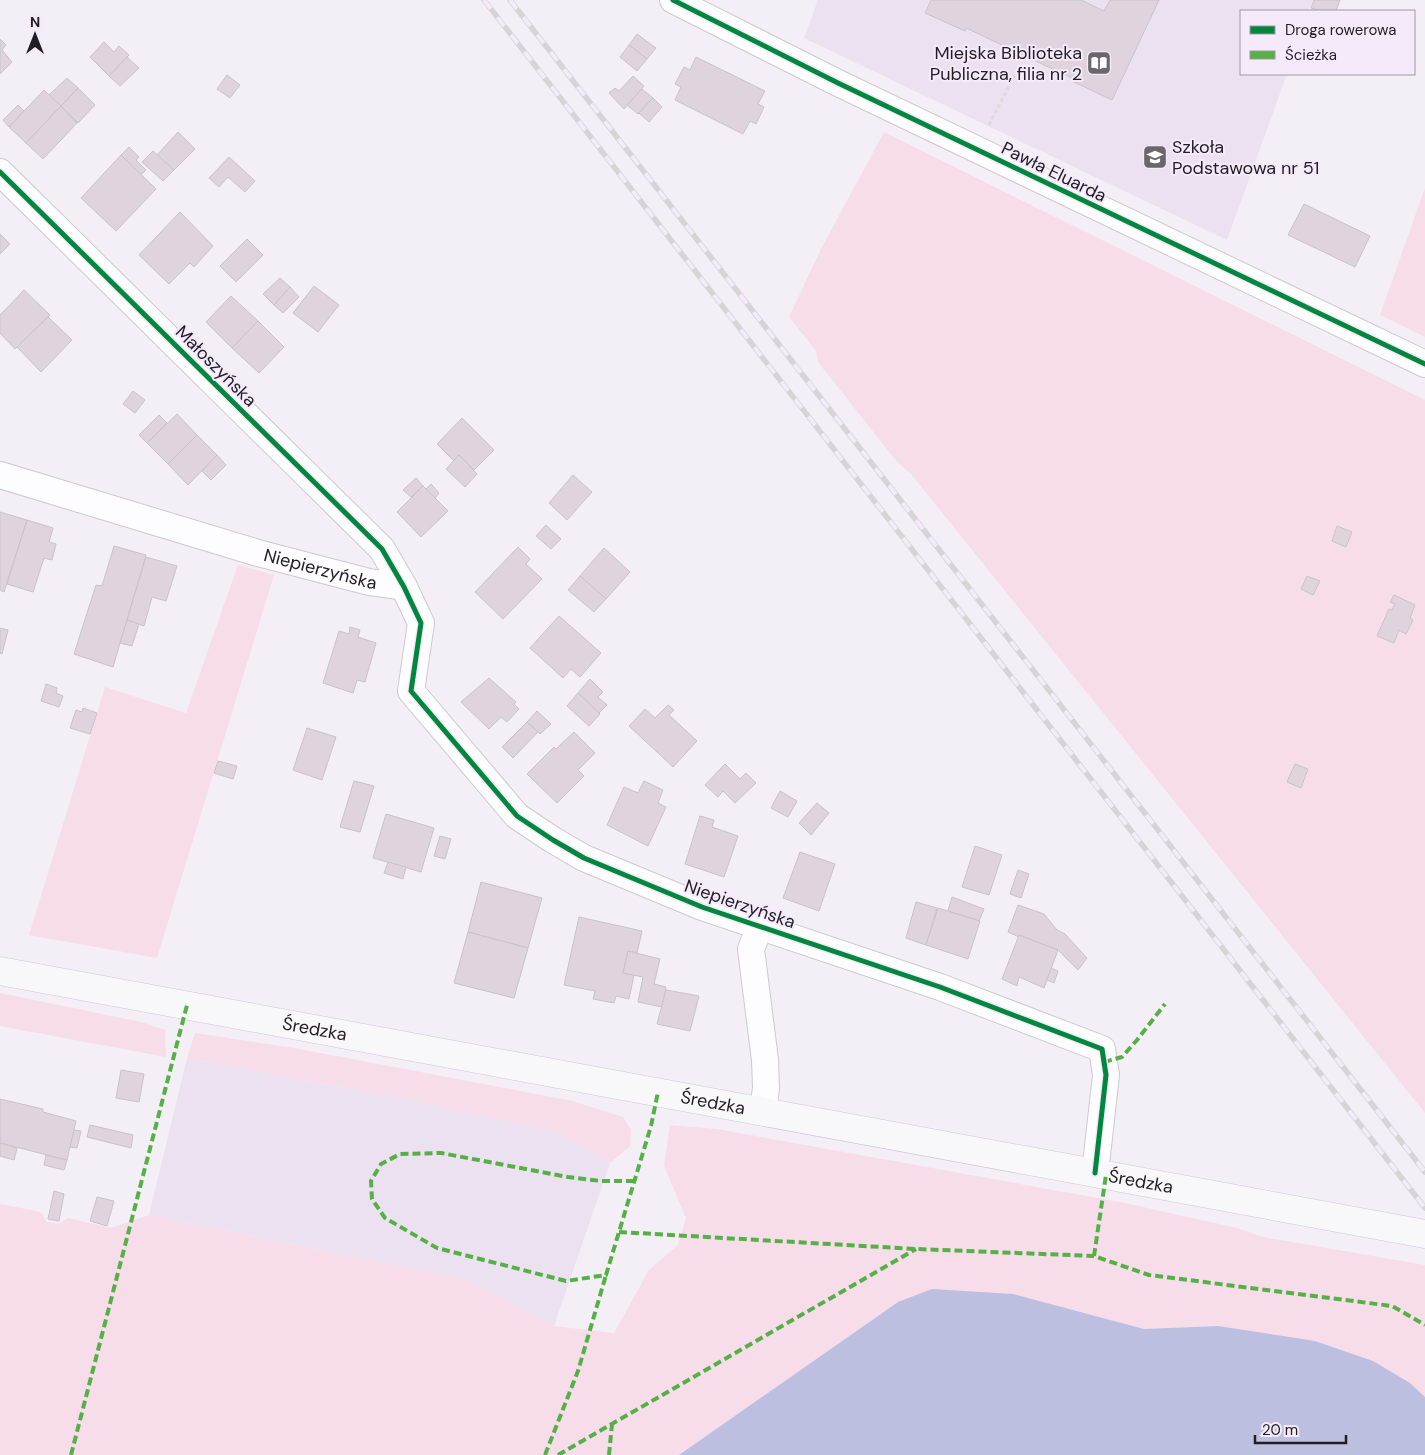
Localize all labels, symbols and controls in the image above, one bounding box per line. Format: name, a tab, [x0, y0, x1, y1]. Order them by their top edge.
north arrow	[10, 10, 60, 60]
legend	[1240, 10, 1415, 75]
text: N	[30, 13, 40, 31]
text: Droga rowerowa	[1285, 20, 1396, 40]
place label: Miejska Biblioteka Publiczna, filia nr 2	[930, 41, 1082, 86]
text: Ścieżka	[1285, 45, 1337, 65]
library icon: Miejska Biblioteka Publiczna, filia nr 2	[1086, 50, 1112, 76]
place label: Szkoła Podstawowa nr 51	[1172, 135, 1319, 180]
street label: Pawła Eluarda	[997, 136, 1111, 208]
school or university icon: Szkoła Podstawowa nr 51	[1142, 144, 1168, 170]
street label: Małoszyńska	[170, 320, 262, 412]
street label: Niepierzyńska	[261, 543, 378, 595]
street label: Niepierzyńska	[681, 874, 799, 934]
street label: Średzka	[280, 1011, 349, 1047]
street label: Średzka	[679, 1085, 747, 1120]
street label: Średzka	[1106, 1164, 1175, 1199]
scale bar	[1255, 1412, 1346, 1444]
text: 20 m	[1262, 1420, 1298, 1440]

